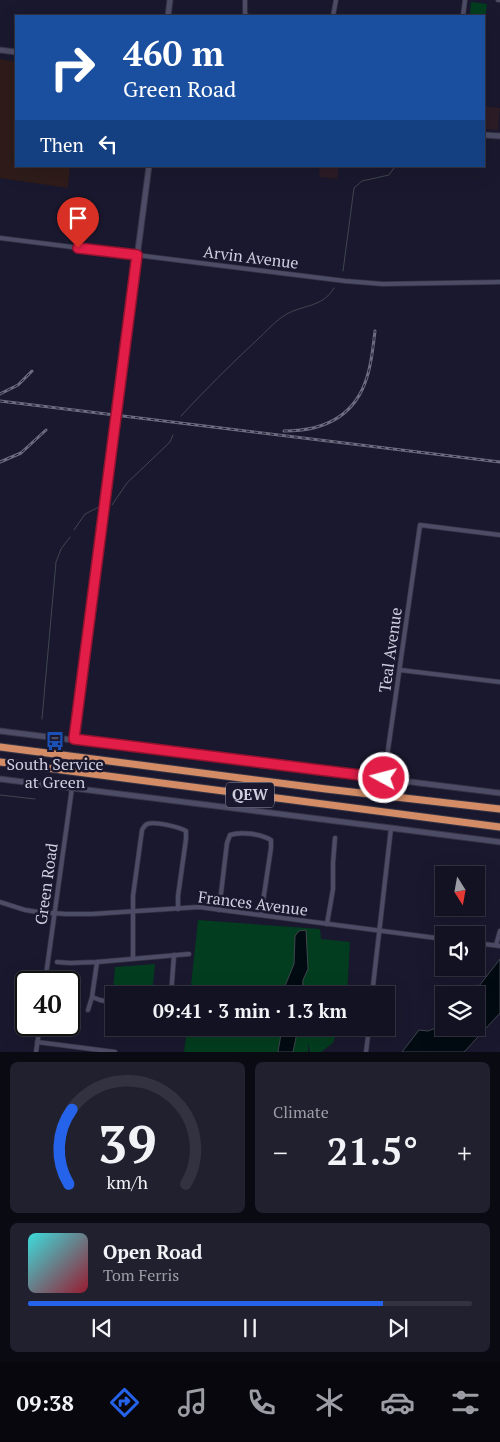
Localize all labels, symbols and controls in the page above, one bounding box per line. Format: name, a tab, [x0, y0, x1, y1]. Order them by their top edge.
text: 460 m	[123, 30, 224, 76]
icon: right	[40, 35, 105, 100]
text: Green Road	[123, 74, 236, 103]
icon: left	[94, 130, 122, 158]
text: Then	[40, 132, 84, 157]
pin	[57, 197, 99, 248]
icon: arrive	[64, 204, 92, 232]
street label: Arvin Avenue	[202, 240, 300, 274]
street label: Teal Avenue	[373, 606, 407, 694]
bus stop icon: South Service at Green	[44, 730, 66, 752]
position arrow	[357, 751, 409, 803]
place label: South Service at Green	[6, 753, 104, 793]
road number: QEW	[226, 782, 274, 808]
street label: Green Road	[29, 842, 63, 926]
north arrow	[435, 866, 485, 916]
map controls	[435, 866, 485, 1036]
street label: Frances Avenue	[197, 885, 309, 921]
button: sound	[435, 926, 485, 976]
speed limit sign: 40	[15, 971, 80, 1036]
button: layers	[435, 986, 485, 1036]
text: 09:41 · 3 min · 1.3 km	[153, 998, 347, 1023]
text: Climate	[273, 1101, 329, 1123]
text: 39	[98, 1109, 157, 1178]
text: 21.5°	[327, 1126, 418, 1176]
text: −	[273, 1134, 288, 1171]
text: +	[457, 1134, 472, 1171]
text: km/h	[107, 1170, 149, 1194]
text: Open Road	[103, 1239, 203, 1264]
text: Tom Ferris	[103, 1264, 179, 1286]
icon: previous	[88, 1314, 116, 1342]
icon: pause	[236, 1314, 264, 1342]
icon: next	[384, 1314, 412, 1342]
icon: directions	[107, 1385, 142, 1420]
icon: music	[175, 1385, 210, 1420]
icon: phone	[244, 1385, 279, 1420]
icon: climate	[312, 1385, 347, 1420]
icon: car	[380, 1385, 415, 1420]
icon: filters	[448, 1385, 483, 1420]
text: 09:38	[17, 1388, 74, 1417]

